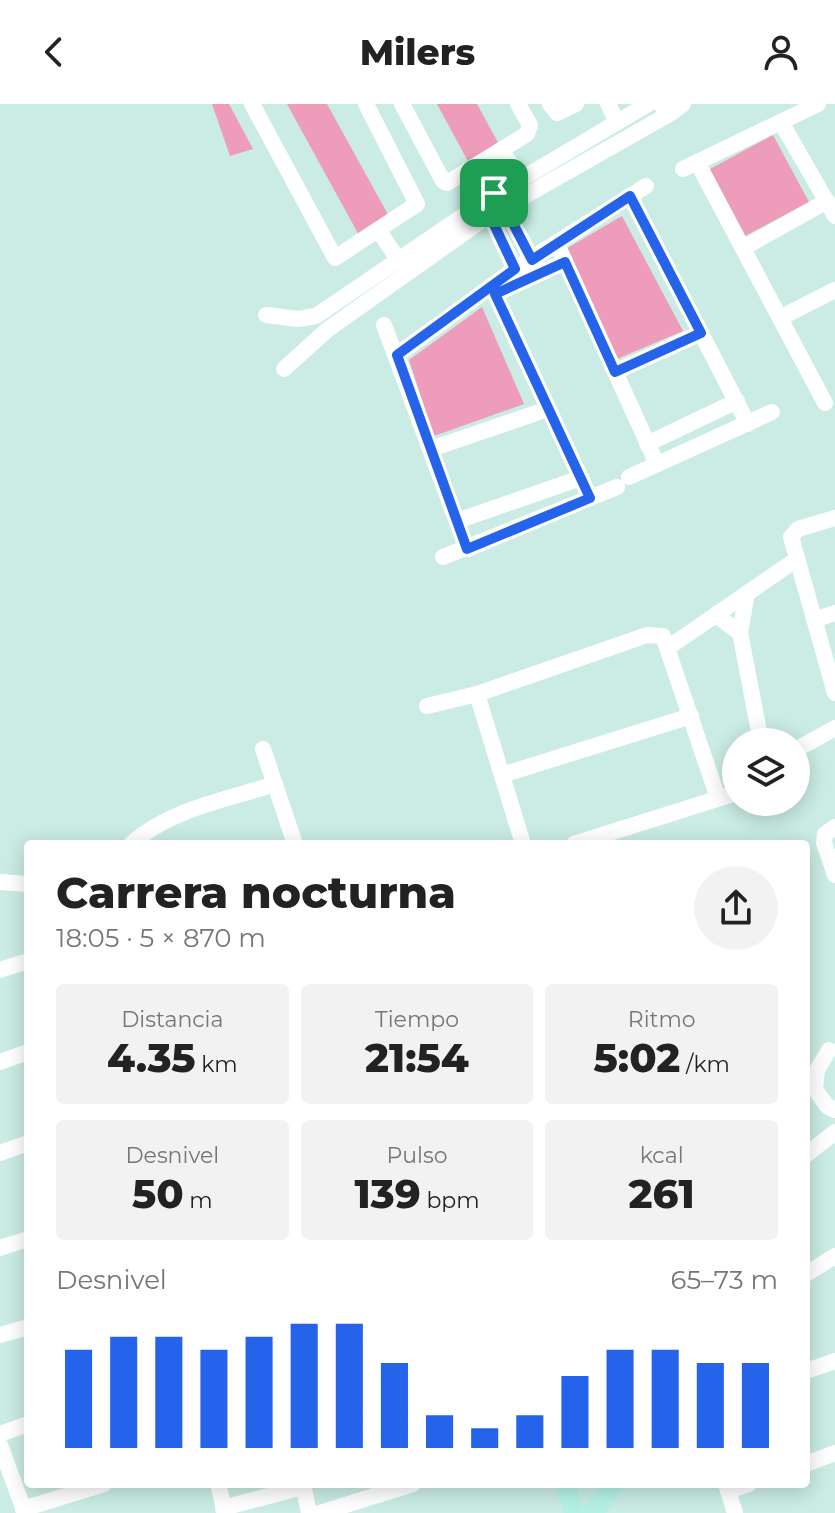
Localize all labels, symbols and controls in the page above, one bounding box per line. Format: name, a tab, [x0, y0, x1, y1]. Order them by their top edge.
icon: back	[32, 30, 76, 74]
text: Milers	[360, 30, 475, 74]
icon: person	[759, 30, 803, 74]
pin	[460, 159, 528, 227]
icon: arrive	[472, 171, 516, 215]
map controls	[722, 728, 810, 816]
button: layers	[722, 728, 810, 816]
text: Carrera nocturna	[56, 865, 456, 919]
button: share	[694, 866, 778, 950]
text: 18:05 · 5 × 870 m	[56, 922, 266, 954]
text: Distancia	[121, 1006, 223, 1033]
text: Tiempo	[375, 1006, 459, 1033]
text: Ritmo	[628, 1006, 696, 1033]
text: 4.35	[107, 1033, 196, 1082]
text: 21:54	[365, 1033, 469, 1082]
text: 5:02	[594, 1033, 680, 1082]
text: km	[196, 1051, 238, 1078]
text: /km	[680, 1051, 730, 1078]
text: Desnivel	[125, 1142, 219, 1169]
text: Pulso	[386, 1142, 448, 1169]
text: kcal	[640, 1142, 684, 1169]
text: 50	[132, 1169, 184, 1218]
text: 139	[354, 1169, 421, 1218]
text: 261	[629, 1169, 695, 1218]
text: m	[184, 1187, 213, 1214]
text: bpm	[421, 1187, 480, 1214]
text: Desnivel	[56, 1264, 167, 1296]
text: 65–73 m	[671, 1264, 778, 1296]

